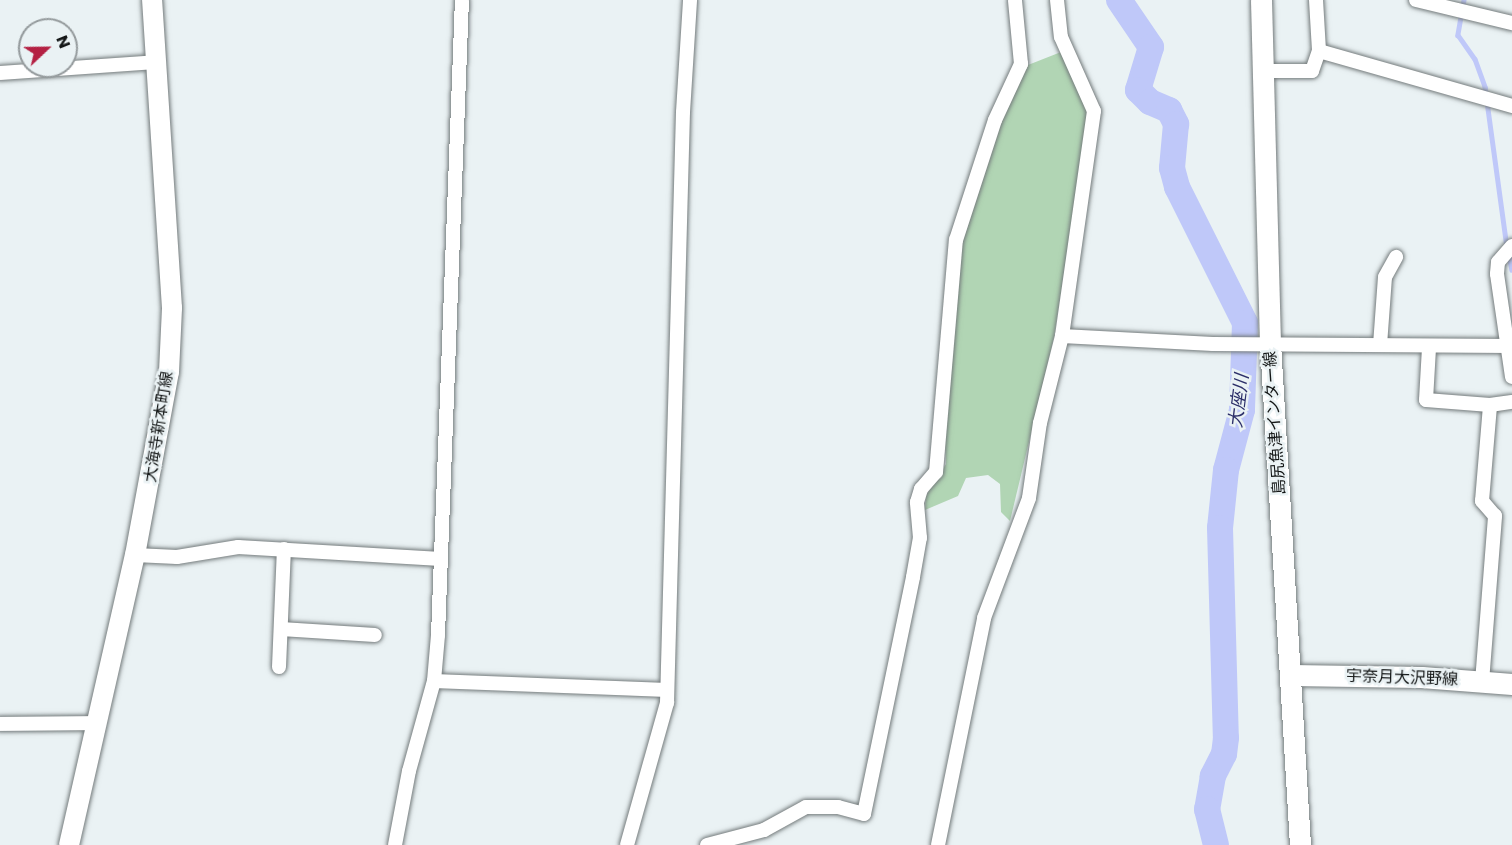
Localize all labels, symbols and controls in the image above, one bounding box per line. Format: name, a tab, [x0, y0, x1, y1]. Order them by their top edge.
north arrow	[18, 18, 78, 78]
text: N	[50, 32, 76, 52]
street label: 島尻魚津インター線	[1260, 351, 1290, 495]
street label: 大海寺新本町線	[141, 370, 177, 484]
water label: 大座川	[1225, 373, 1253, 429]
street label: 宇奈月大沢野線	[1346, 666, 1458, 690]

